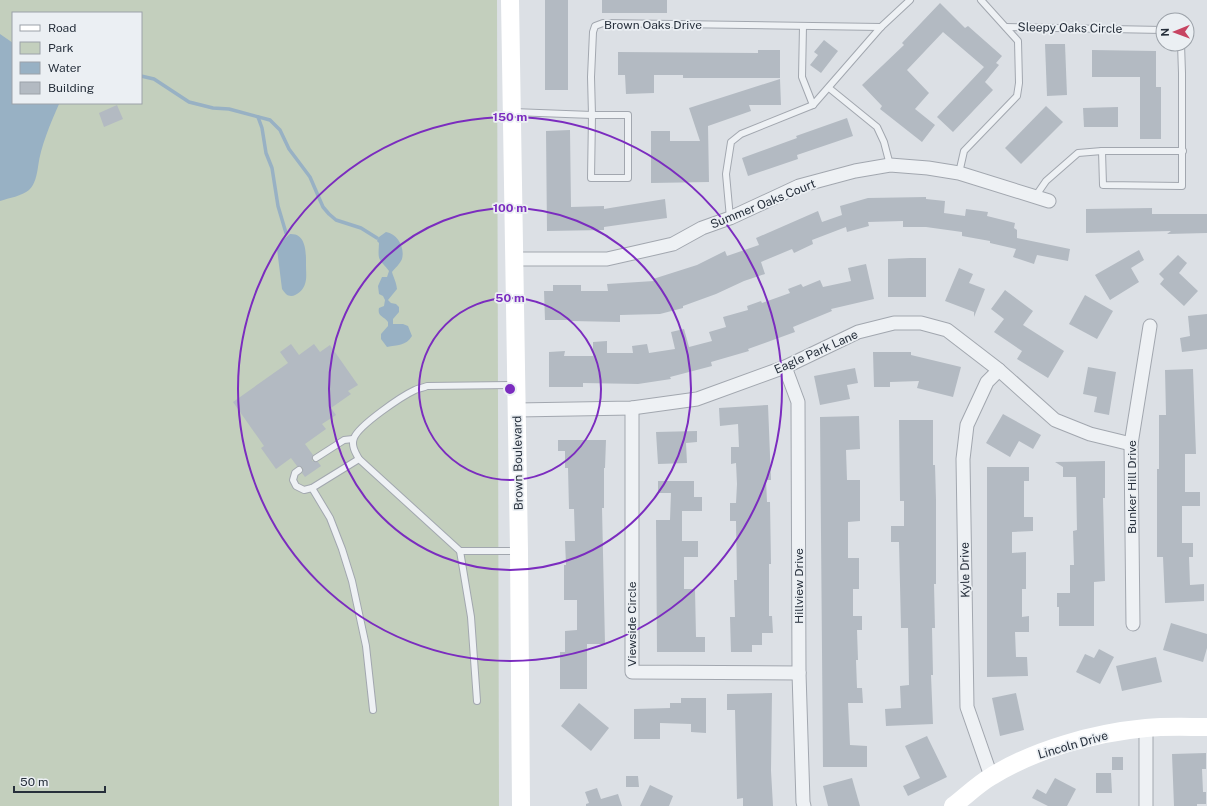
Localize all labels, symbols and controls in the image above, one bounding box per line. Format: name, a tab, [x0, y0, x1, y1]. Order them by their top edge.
legend	[12, 12, 142, 104]
north arrow	[1155, 12, 1195, 52]
street label: Brown Oaks Drive	[604, 18, 702, 32]
street label: Sleepy Oaks Circle	[1018, 20, 1123, 36]
text: Road	[48, 21, 76, 35]
text: N	[1159, 28, 1171, 37]
text: Park	[48, 41, 74, 55]
text: Water	[48, 61, 82, 75]
text: Building	[48, 81, 94, 95]
text: 150 m	[493, 110, 527, 124]
street label: Summer Oaks Court	[708, 176, 818, 232]
text: 100 m	[493, 201, 527, 215]
text: 50 m	[495, 291, 525, 305]
street label: Eagle Park Lane	[772, 327, 860, 377]
centre of rings	[503, 382, 517, 396]
street label: Brown Boulevard	[510, 416, 526, 510]
street label: Bunker Hill Drive	[1125, 440, 1139, 534]
street label: Kyle Drive	[958, 542, 972, 598]
street label: Hillview Drive	[792, 548, 806, 624]
street label: Viewside Circle	[625, 581, 639, 667]
street label: Lincoln Drive	[1036, 728, 1110, 762]
scale bar	[14, 768, 105, 794]
text: 50 m	[20, 775, 48, 789]

